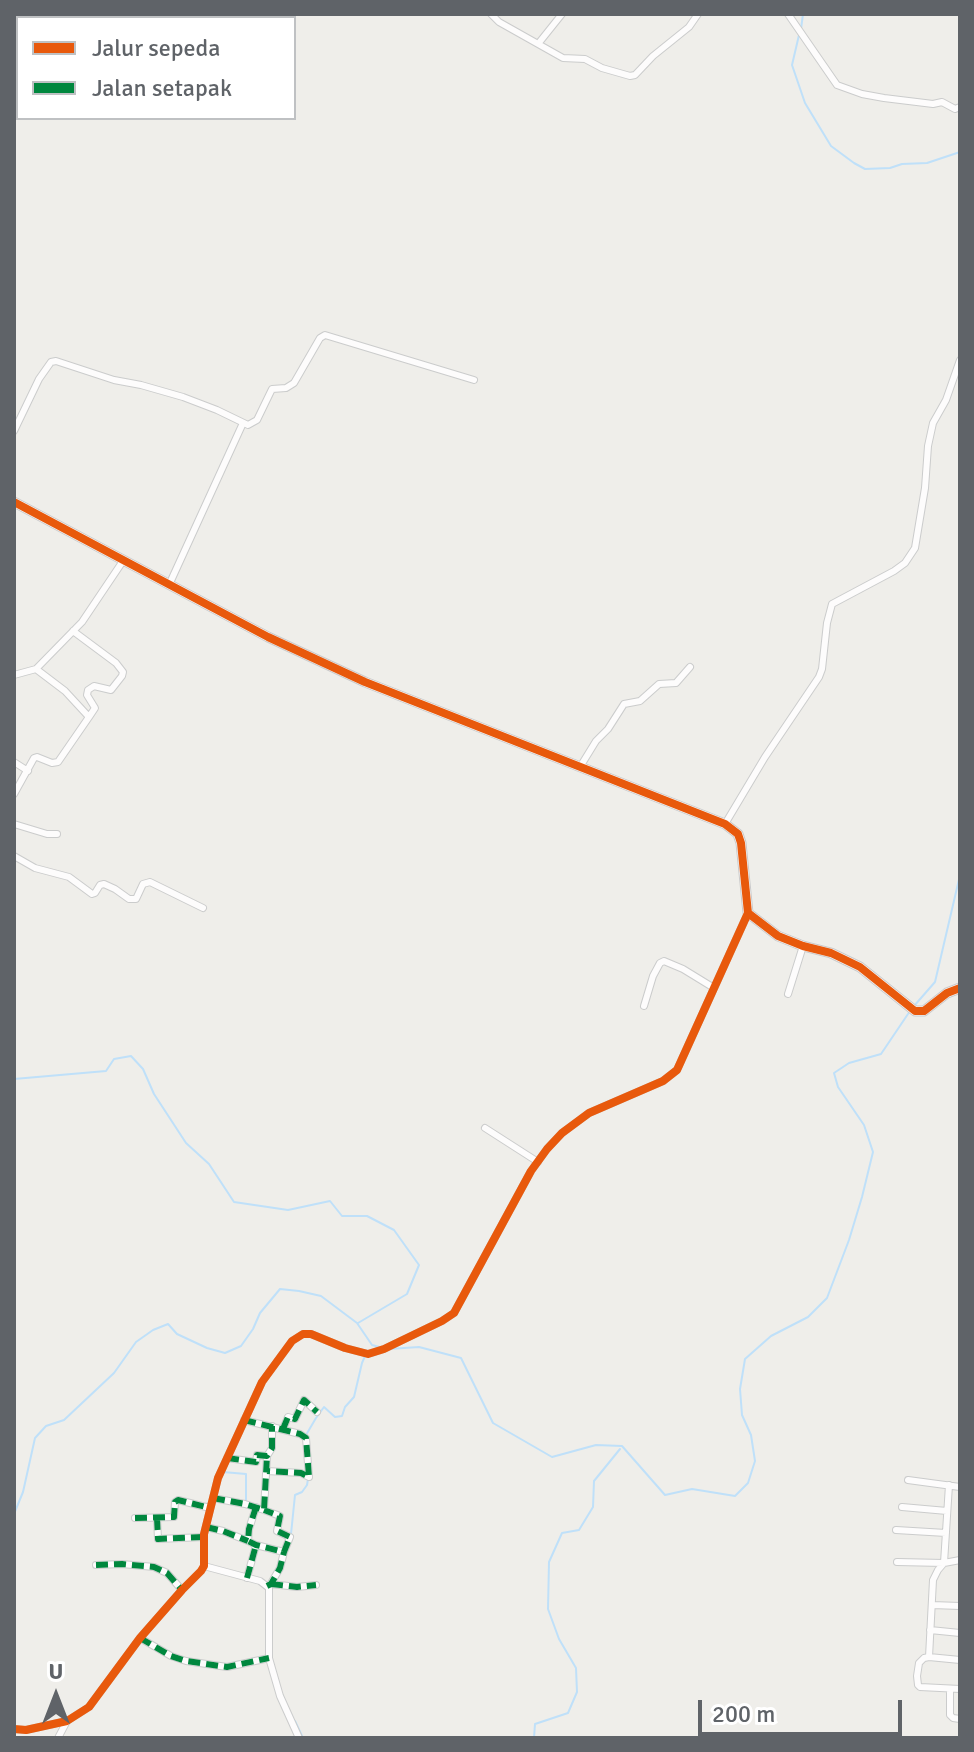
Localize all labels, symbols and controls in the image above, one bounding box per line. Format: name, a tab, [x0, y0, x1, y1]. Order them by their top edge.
legend	[16, 16, 296, 120]
text: Jalur sepeda	[92, 33, 220, 63]
text: Jalan setapak	[92, 73, 232, 103]
north arrow	[16, 1656, 96, 1736]
text: U	[49, 1658, 63, 1685]
scale bar	[702, 1684, 906, 1734]
text: 200 m	[712, 1699, 775, 1729]

